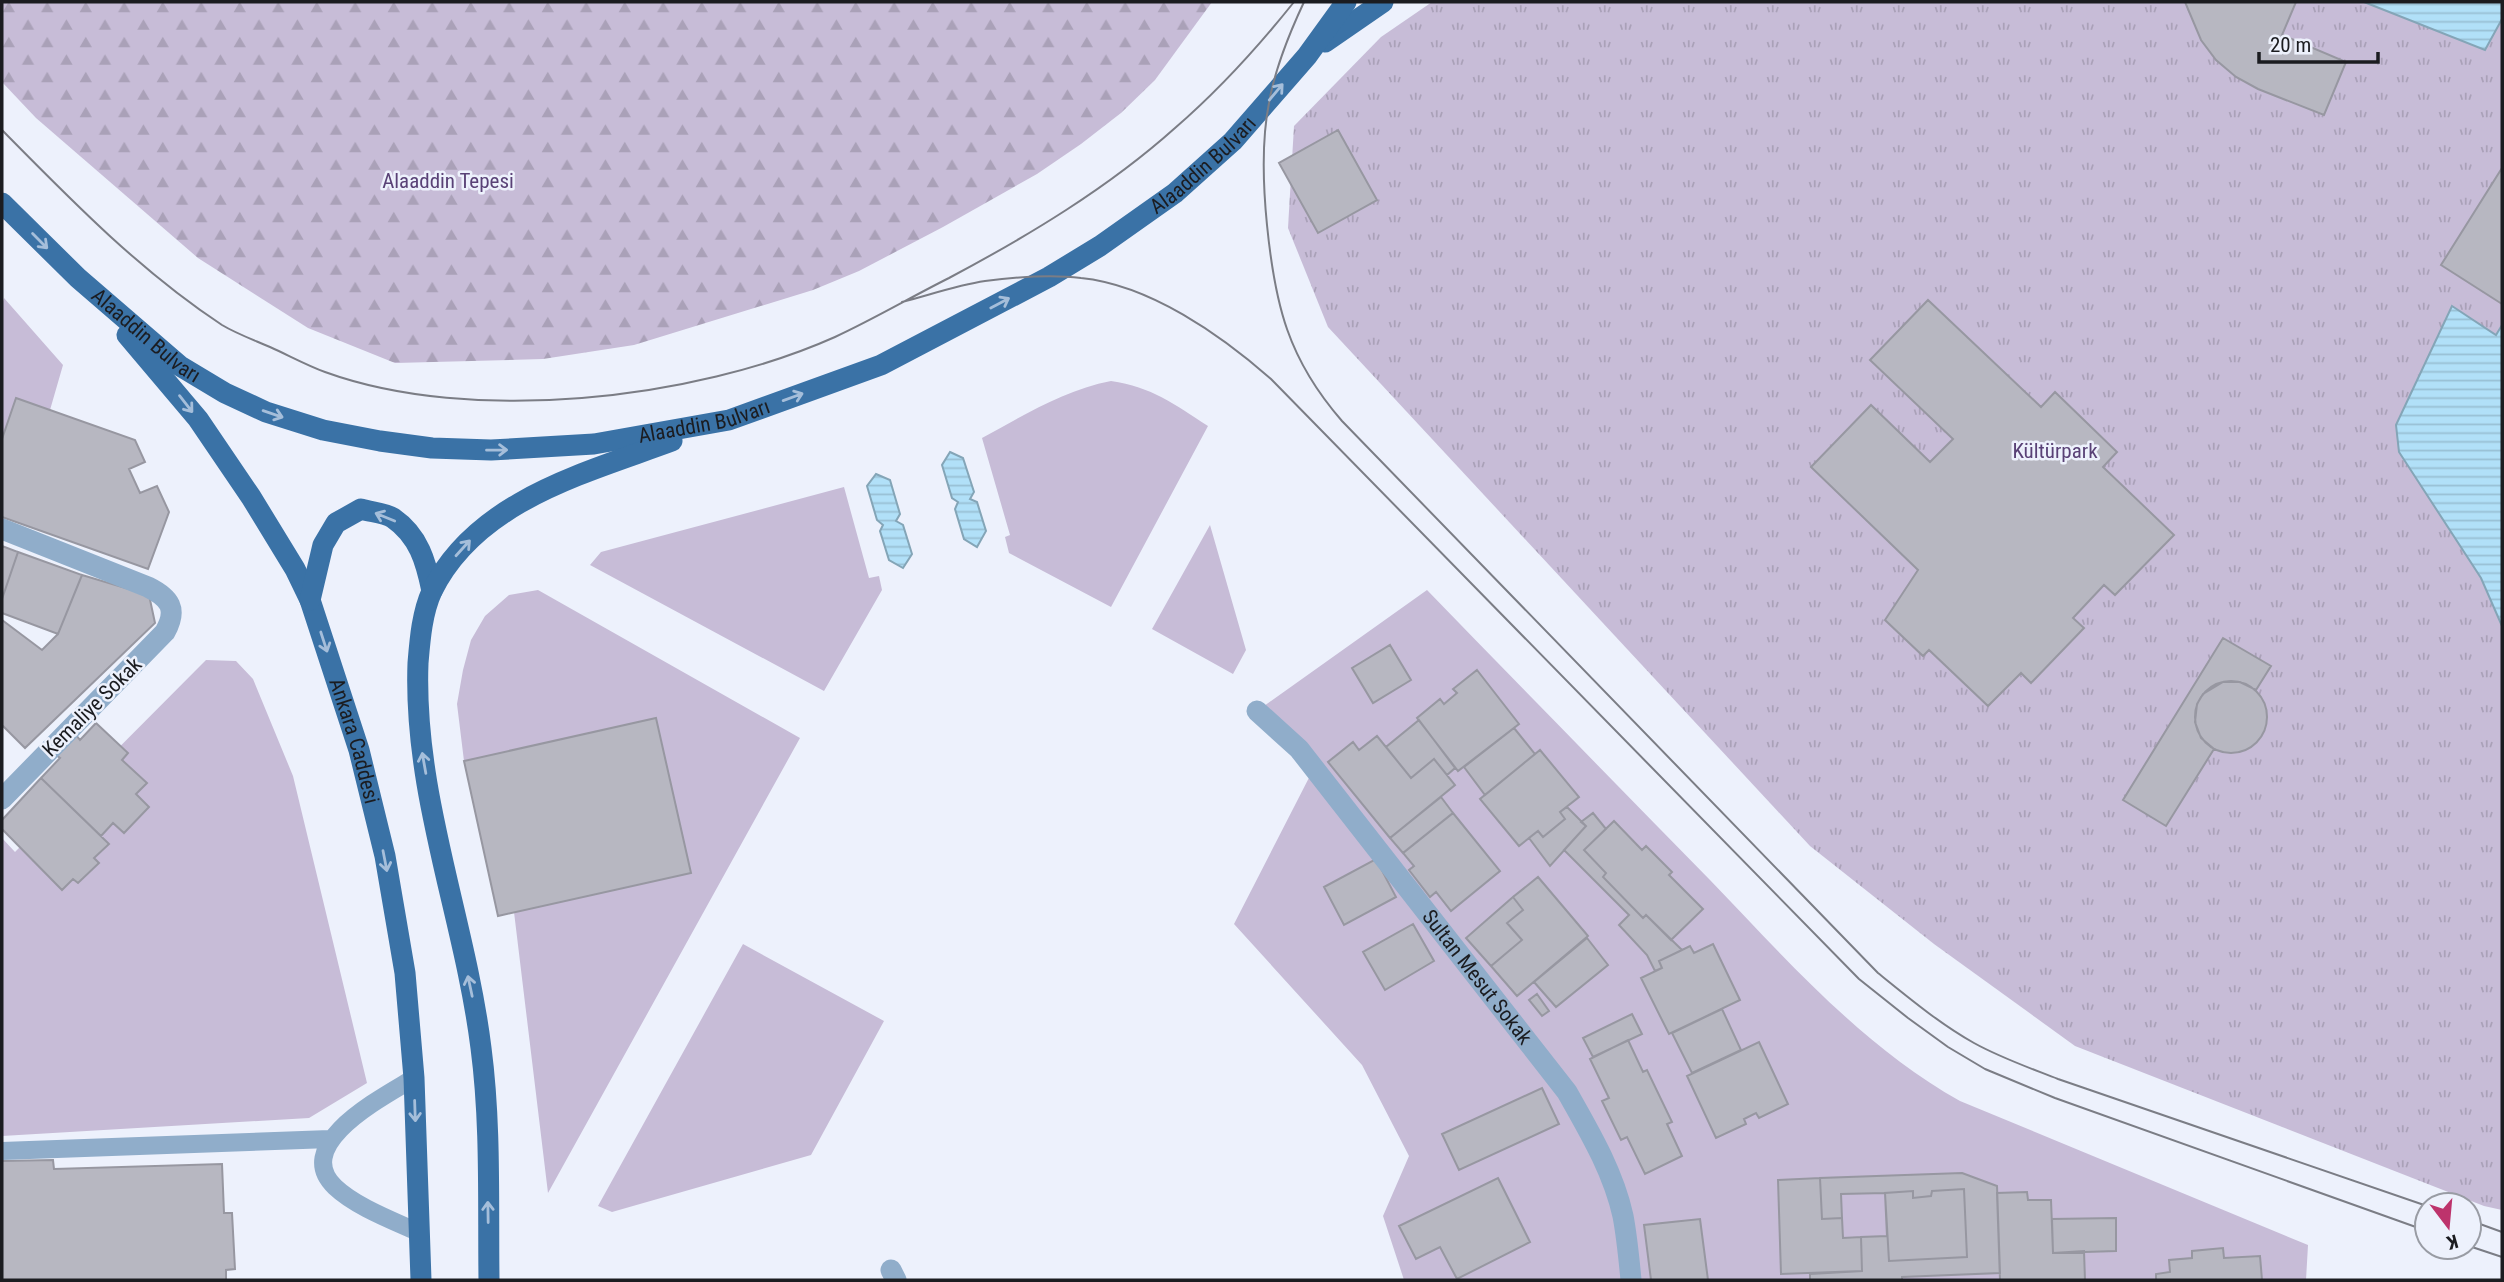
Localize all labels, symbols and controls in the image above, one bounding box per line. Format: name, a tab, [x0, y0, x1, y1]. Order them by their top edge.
scale bar	[2259, 21, 2378, 65]
text: 20 m	[2270, 33, 2311, 57]
one-way arrow	[1268, 84, 1284, 102]
street label: Alaaddin Bulvarı	[1145, 111, 1261, 219]
park label: Alaaddin Tepesi	[382, 169, 514, 193]
one-way arrow	[31, 232, 48, 249]
street label: Alaaddin Bulvarı	[87, 283, 205, 387]
one-way arrow	[989, 296, 1010, 310]
one-way arrow	[782, 390, 804, 402]
one-way arrow	[179, 394, 194, 413]
street label: Alaaddin Bulvarı	[636, 394, 773, 448]
one-way arrow	[262, 408, 284, 421]
park label: Kültürpark	[2012, 439, 2098, 463]
one-way arrow	[485, 443, 508, 457]
one-way arrow	[375, 509, 396, 522]
one-way arrow	[455, 539, 471, 557]
one-way arrow	[319, 631, 331, 653]
street label: Kemaliye Sokak	[37, 652, 147, 762]
street label: Ankara Caddesi	[324, 675, 384, 806]
one-way arrow	[417, 752, 430, 775]
one-way arrow	[379, 849, 393, 872]
street label: Sultan Mesut Sokak	[1417, 905, 1537, 1049]
one-way arrow	[462, 975, 476, 998]
one-way arrow	[408, 1099, 421, 1122]
north arrow	[2413, 1191, 2483, 1261]
one-way arrow	[482, 1201, 495, 1224]
text: K	[2444, 1229, 2461, 1254]

